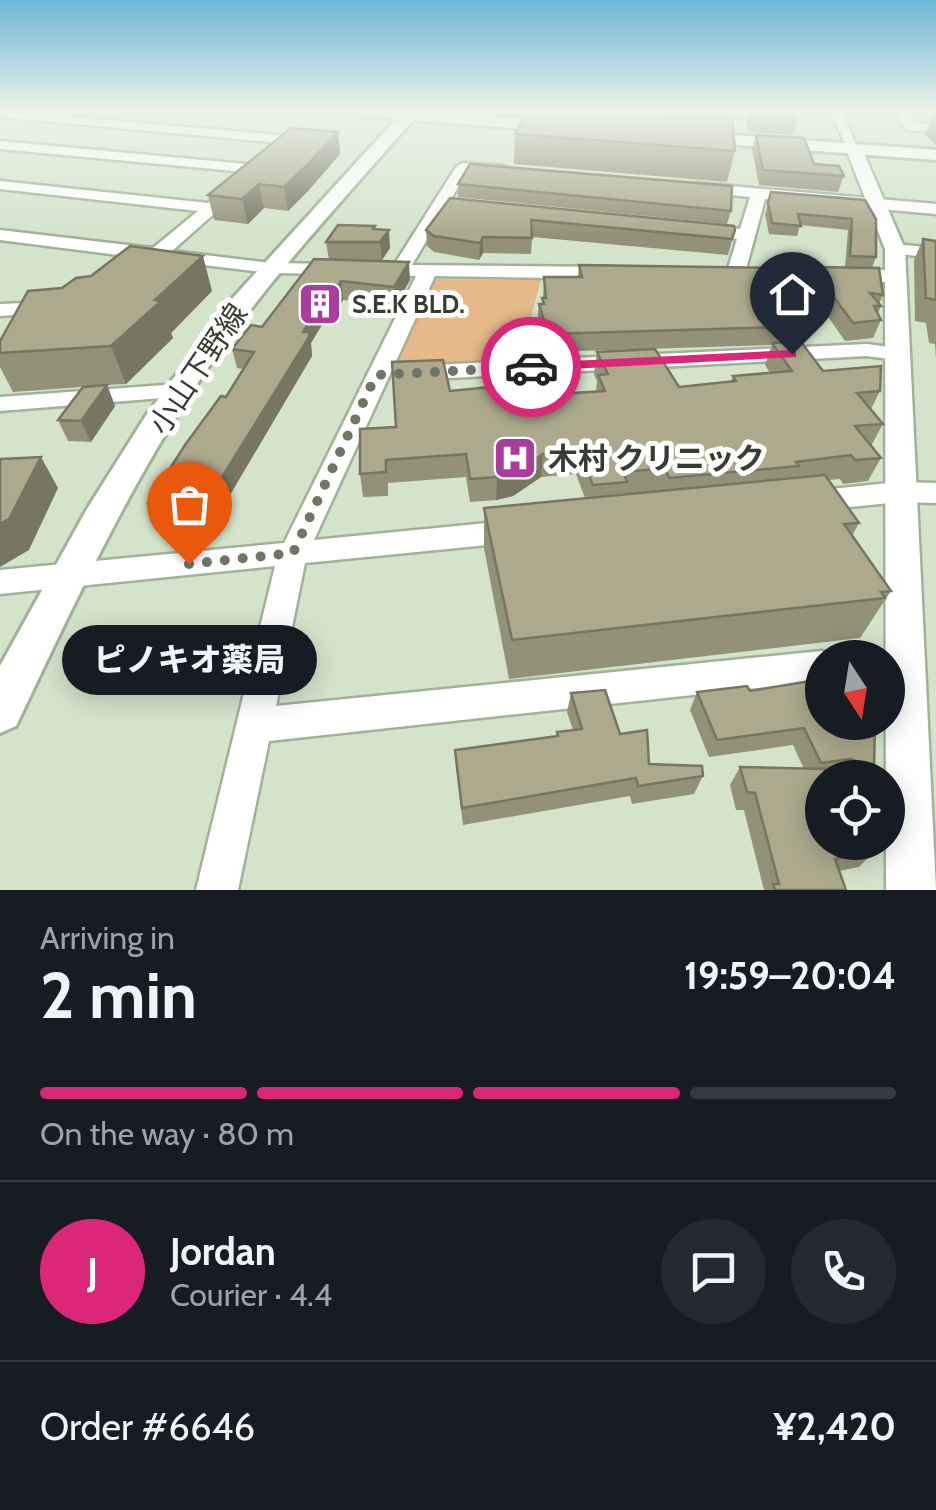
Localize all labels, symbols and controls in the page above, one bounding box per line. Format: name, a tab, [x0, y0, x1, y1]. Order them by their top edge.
pin	[750, 252, 835, 355]
icon: home	[765, 267, 820, 322]
building icon: S.E.K BLD.	[297, 281, 343, 327]
place label: S.E.K BLD.	[352, 289, 465, 319]
street label: 小山下野線	[141, 296, 255, 442]
courier	[481, 317, 581, 417]
icon: car	[504, 340, 559, 395]
hospital icon: 木村 クリニック	[492, 435, 538, 481]
place label: 木村 クリニック	[548, 440, 765, 477]
pin	[147, 462, 232, 565]
icon: bag	[162, 477, 217, 532]
callout: ピノキオ薬局	[61, 624, 316, 694]
text: ピノキオ薬局	[93, 640, 286, 679]
north arrow	[805, 640, 905, 740]
map controls	[805, 640, 905, 860]
button: locate	[805, 760, 905, 860]
text: Arriving in	[40, 918, 175, 957]
text: 19:59–20:04	[684, 952, 896, 999]
text: 2 min	[40, 955, 197, 1034]
text: On the way · 80 m	[40, 1114, 294, 1153]
button: chat	[661, 1219, 766, 1324]
button: phone	[791, 1219, 896, 1324]
text: Jordan	[170, 1228, 276, 1275]
text: J	[87, 1248, 98, 1295]
text: Courier · 4.4	[170, 1275, 332, 1314]
text: Order #6646	[40, 1403, 255, 1450]
text: ¥2,420	[774, 1403, 896, 1450]

